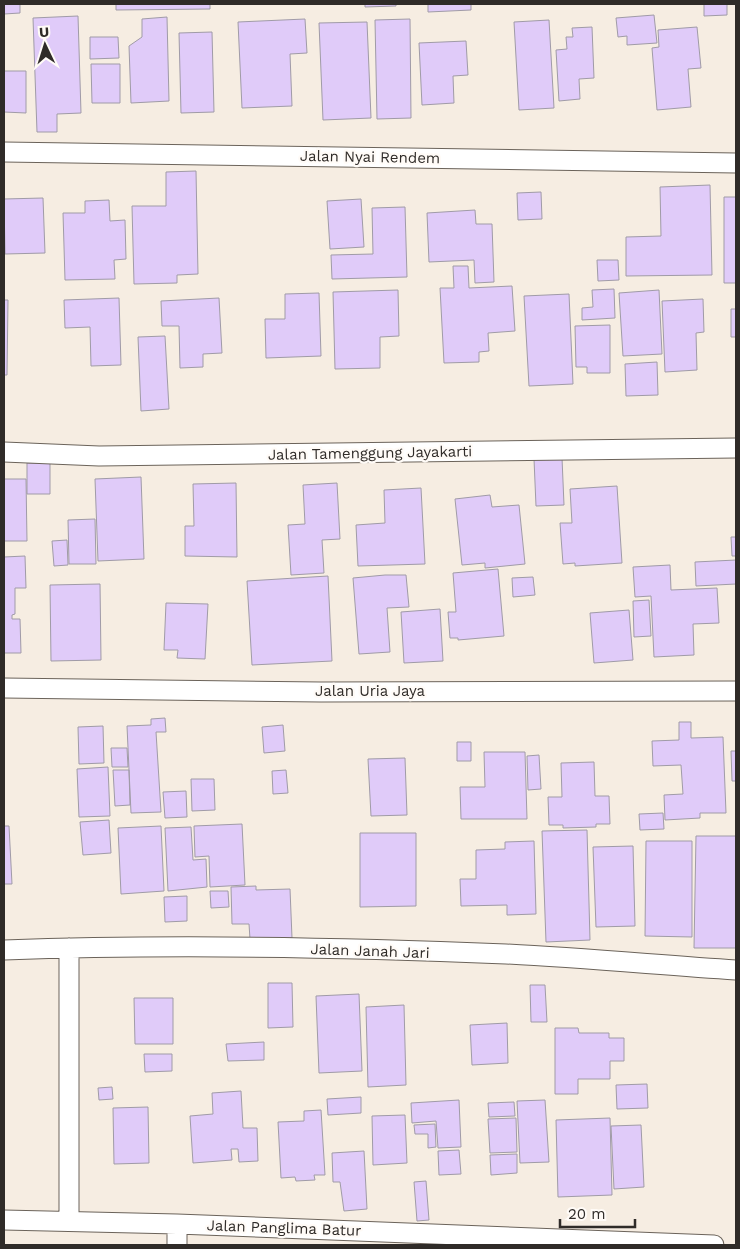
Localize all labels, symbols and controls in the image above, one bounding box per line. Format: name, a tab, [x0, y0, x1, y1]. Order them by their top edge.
north arrow	[20, 20, 70, 70]
text: U	[39, 24, 50, 40]
street label: Jalan Nyai Rendem	[300, 147, 440, 167]
street label: Jalan Tamenggung Jayakarti	[268, 442, 472, 464]
street label: Jalan Uria Jaya	[315, 682, 426, 700]
street label: Jalan Janah Jari	[310, 940, 430, 962]
scale bar	[560, 1196, 635, 1228]
text: 20 m	[568, 1205, 606, 1223]
street label: Jalan Panglima Batur	[206, 1216, 362, 1240]

